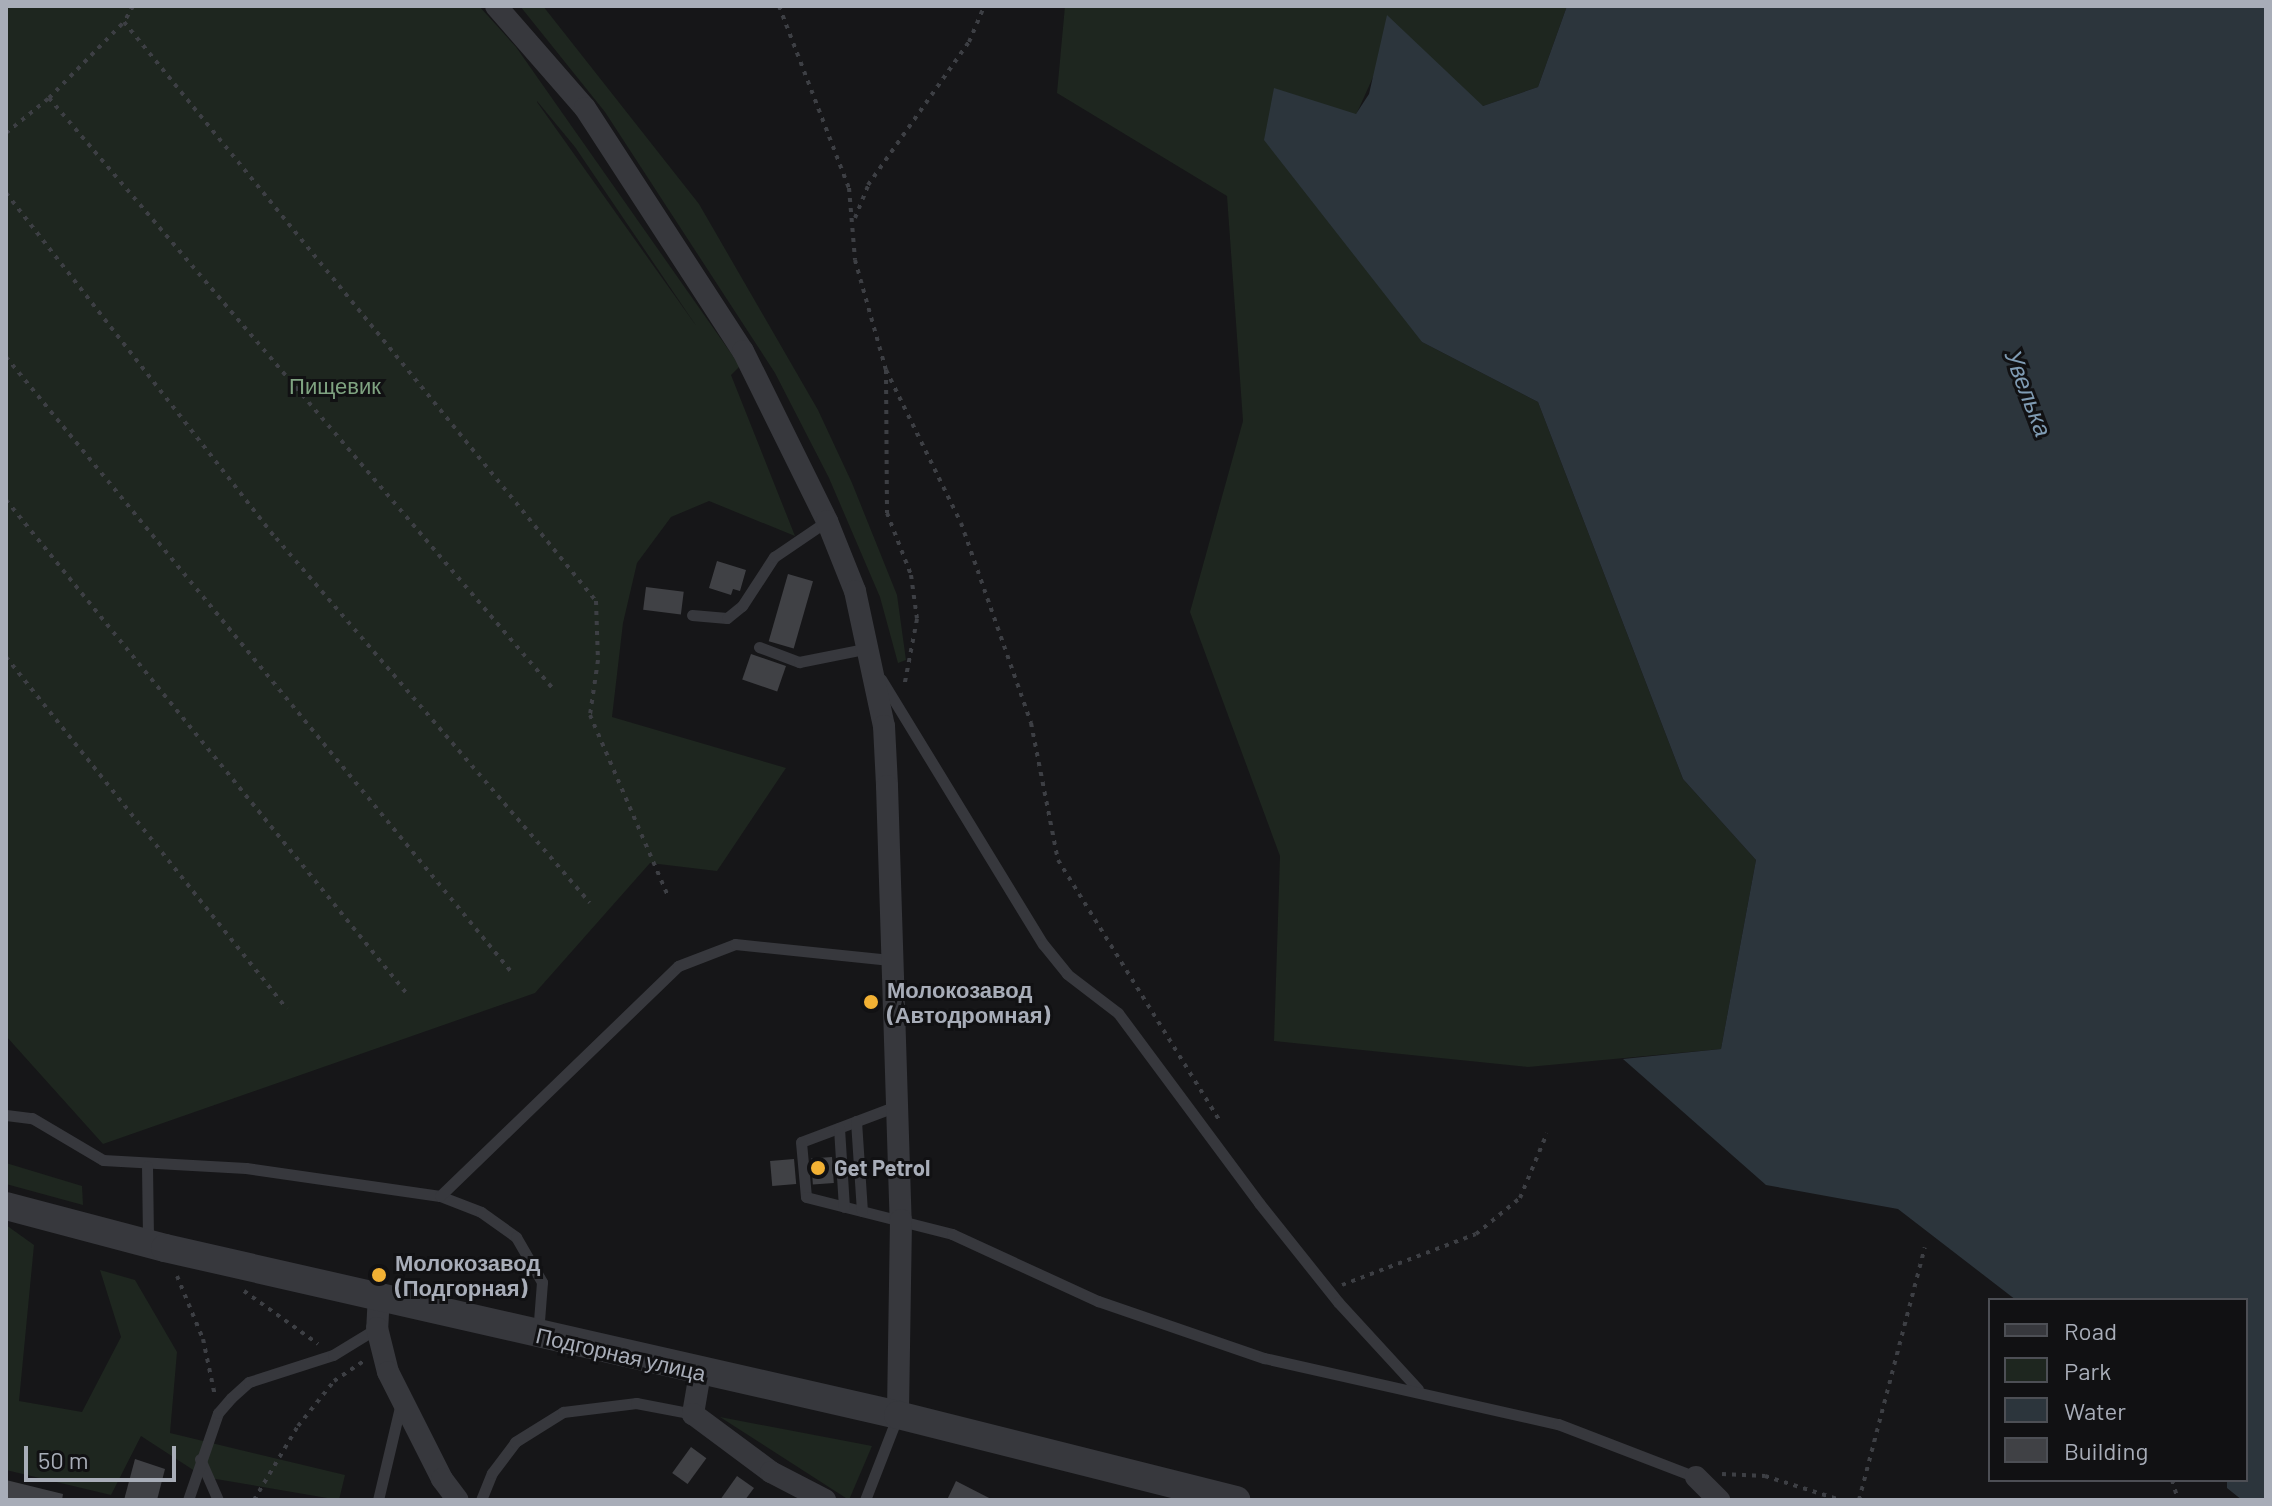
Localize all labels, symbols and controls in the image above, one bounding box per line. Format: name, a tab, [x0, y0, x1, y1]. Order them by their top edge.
water label: Увелька	[1999, 346, 2059, 440]
park label: Пищевик	[289, 373, 381, 399]
place label: Молокозавод (Автодромная)	[887, 976, 1050, 1028]
marker: Молокозавод (Автодромная)	[862, 993, 880, 1011]
place label: Get Petrol	[834, 1155, 930, 1181]
marker: Get Petrol	[809, 1159, 827, 1177]
place label: Молокозавод (Подгорная)	[395, 1249, 540, 1300]
marker: Молокозавод (Подгорная)	[370, 1266, 388, 1284]
legend	[1988, 1298, 2248, 1482]
text: Road	[2064, 1316, 2117, 1345]
street label: Подгорная улица	[533, 1322, 709, 1386]
text: Park	[2064, 1356, 2111, 1385]
text: Water	[2064, 1396, 2126, 1425]
scale bar	[28, 1430, 180, 1480]
text: Building	[2064, 1436, 2148, 1465]
text: 50 m	[38, 1445, 89, 1474]

